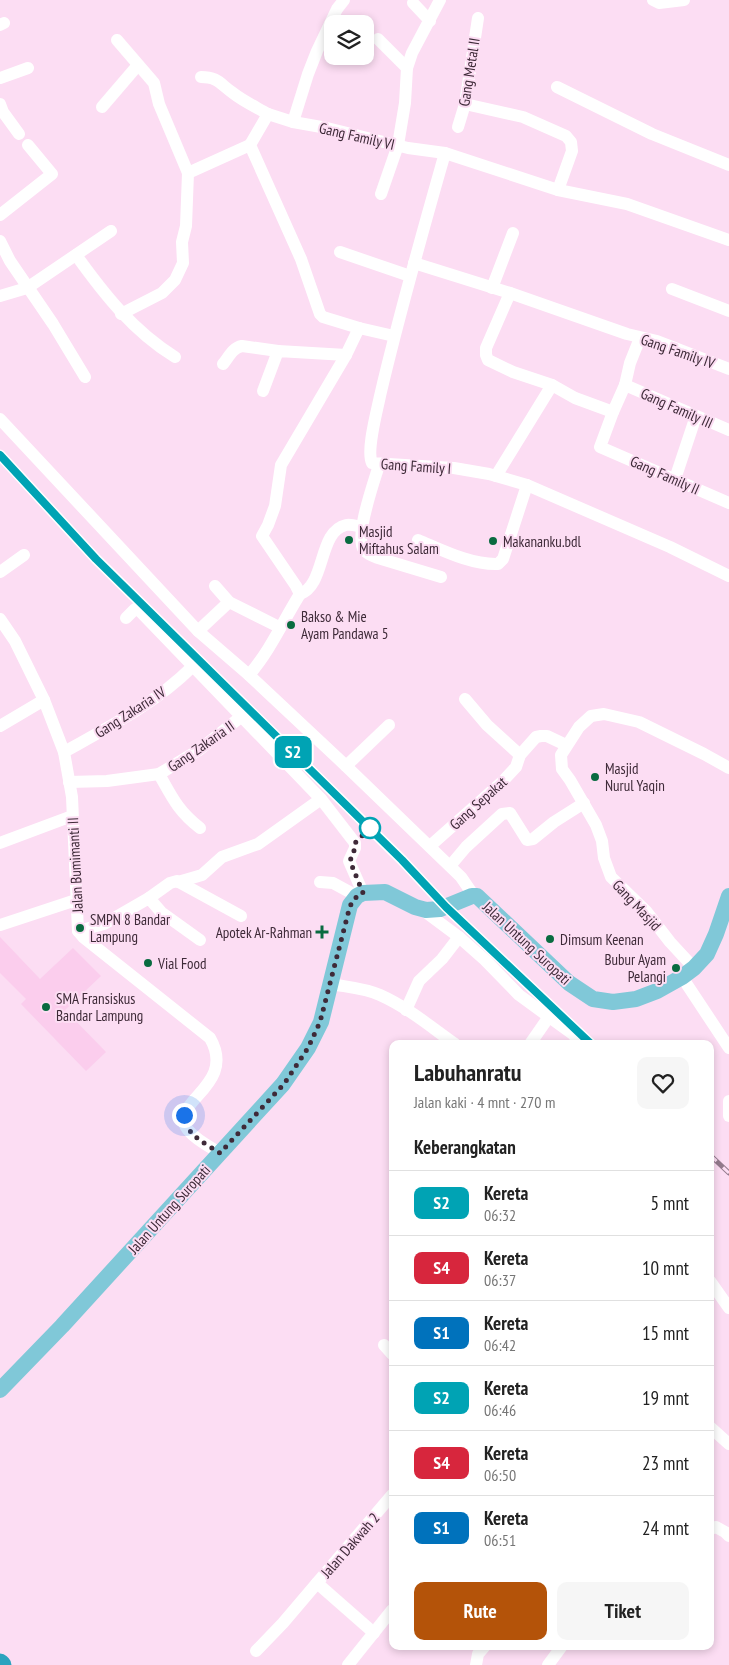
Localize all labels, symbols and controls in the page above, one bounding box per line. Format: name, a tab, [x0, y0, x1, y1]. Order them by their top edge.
map controls	[324, 15, 374, 65]
button: layers	[324, 15, 374, 65]
street label: Gang Metal II	[454, 36, 484, 108]
street label: Gang Family VI	[317, 118, 397, 154]
street label: Gang Family IV	[638, 329, 718, 373]
street label: Gang Family III	[638, 384, 716, 432]
street label: Gang Family II	[627, 451, 703, 499]
street label: Gang Family I	[380, 454, 452, 478]
place label: Masjid Miftahus Salam	[359, 522, 439, 558]
place label: Makananku.bdl	[503, 532, 582, 551]
marker: Masjid Miftahus Salam	[343, 534, 355, 546]
marker: Makananku.bdl	[487, 535, 499, 547]
place label: Bakso & Mie Ayam Pandawa 5	[301, 607, 388, 643]
marker: Bakso & Mie Ayam Pandawa 5	[285, 619, 297, 631]
street label: Gang Zakaria IV	[91, 682, 169, 742]
street label: Gang Zakaria II	[164, 716, 238, 776]
line badge: S2	[270, 736, 316, 768]
text: S2	[285, 740, 301, 763]
place label: Masjid Nurul Yaqin	[605, 759, 665, 795]
marker: Masjid Nurul Yaqin	[589, 771, 601, 783]
street label: Gang Sepakat	[445, 772, 511, 834]
street label: Jalan Bumimanti II	[63, 817, 87, 914]
unlabelled marker	[359, 817, 381, 839]
street label: Gang Masjid	[608, 875, 666, 935]
street label: Jalan Untung Suropati	[478, 897, 575, 989]
place label: SMPN 8 Bandar Lampung	[90, 910, 171, 946]
marker: SMPN 8 Bandar Lampung	[74, 922, 86, 934]
place label: Apotek Ar-Rahman	[216, 923, 312, 942]
marker: Apotek Ar-Rahman	[316, 926, 328, 938]
place label: Dimsum Keenan	[560, 930, 644, 949]
marker: Dimsum Keenan	[544, 933, 556, 945]
place label: Bubur Ayam Pelangi	[604, 950, 666, 986]
place label: Vial Food	[157, 954, 207, 973]
marker: Vial Food	[142, 957, 154, 969]
marker: Bubur Ayam Pelangi	[670, 962, 682, 974]
place label: SMA Fransiskus Bandar Lampung	[56, 989, 143, 1025]
marker: SMA Fransiskus Bandar Lampung	[40, 1001, 52, 1013]
text: Labuhanratu	[414, 1057, 522, 1088]
button: heart	[637, 1057, 689, 1109]
text: Jalan kaki · 4 mnt · 270 m	[414, 1092, 555, 1112]
your location	[172, 1103, 197, 1128]
text: Keberangkatan	[414, 1135, 516, 1159]
street label: Jalan Untung Suropati	[123, 1160, 214, 1258]
text: Kereta	[484, 1181, 528, 1205]
text: S2	[433, 1191, 450, 1214]
text: 5 mnt	[650, 1191, 689, 1215]
text: 06:32	[484, 1205, 516, 1225]
text: Kereta	[484, 1246, 528, 1270]
text: S4	[433, 1256, 450, 1279]
text: 10 mnt	[642, 1256, 689, 1280]
text: 06:37	[484, 1270, 516, 1290]
text: Kereta	[484, 1311, 528, 1335]
text: S1	[433, 1321, 450, 1344]
text: 15 mnt	[642, 1321, 689, 1345]
text: 06:42	[484, 1335, 516, 1355]
text: Kereta	[484, 1376, 528, 1400]
text: S2	[433, 1386, 450, 1409]
text: 19 mnt	[642, 1386, 689, 1410]
text: 06:46	[484, 1400, 516, 1420]
text: Kereta	[484, 1441, 528, 1465]
text: S4	[433, 1451, 450, 1474]
text: 23 mnt	[642, 1451, 689, 1475]
text: 06:50	[484, 1465, 516, 1485]
text: Kereta	[484, 1506, 528, 1530]
street label: Jalan Dakwah 2	[316, 1509, 383, 1582]
text: S1	[433, 1516, 450, 1539]
text: 24 mnt	[642, 1516, 689, 1540]
text: 06:51	[484, 1530, 516, 1550]
button: Rute	[414, 1582, 547, 1640]
button: Tiket	[557, 1582, 689, 1640]

